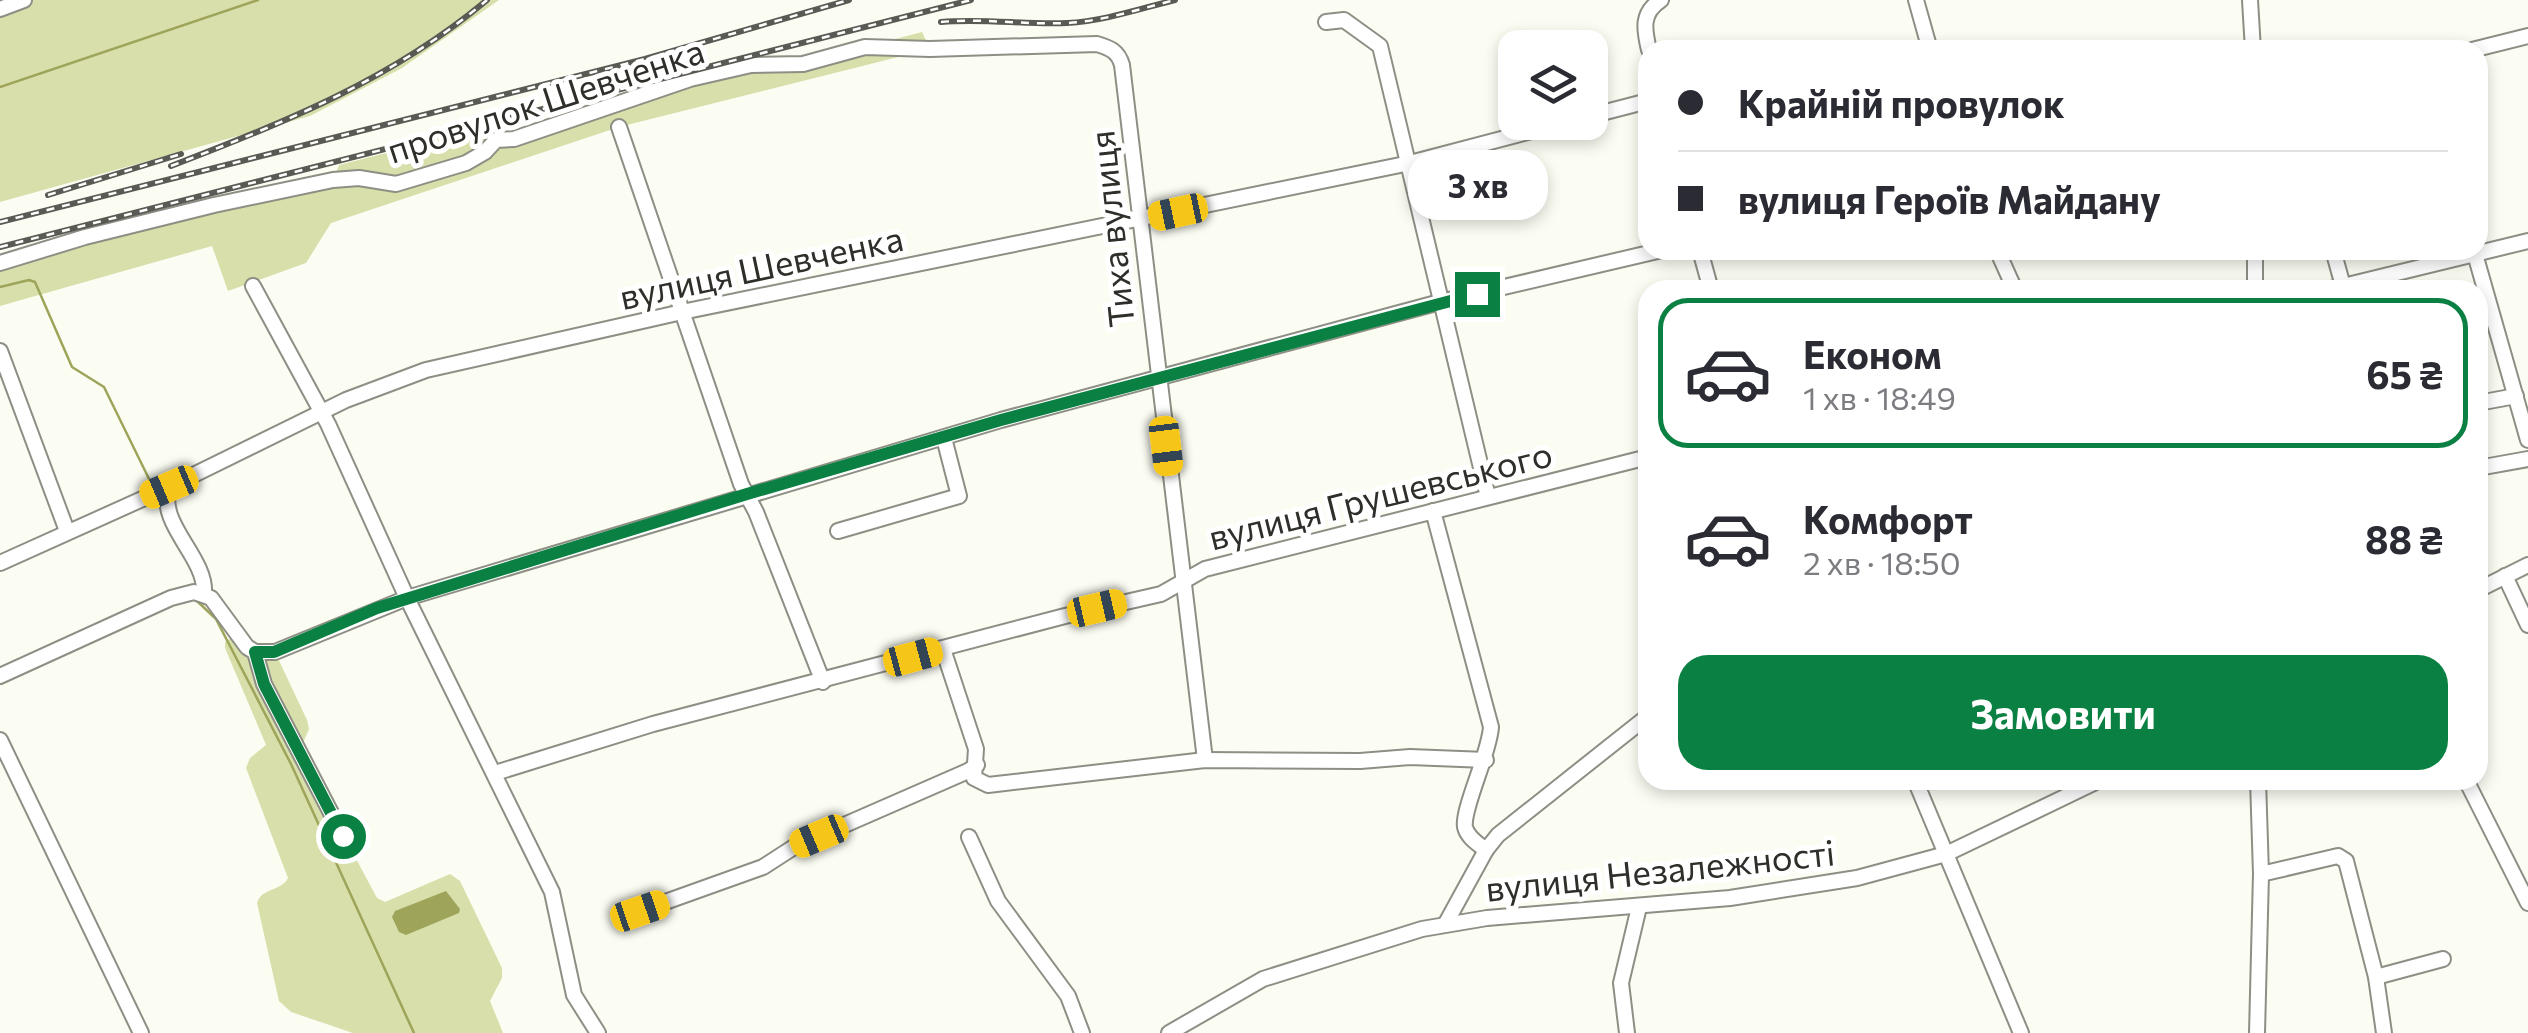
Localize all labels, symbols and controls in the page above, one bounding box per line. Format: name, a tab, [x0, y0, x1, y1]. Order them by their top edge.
street label: провулок Шевченка	[381, 27, 709, 171]
map controls	[1498, 30, 1608, 140]
button: layers	[1498, 30, 1608, 140]
text: Крайній провулок	[1738, 79, 2065, 126]
street label: Тиха вулиця	[1078, 129, 1142, 329]
callout: 3 хв	[1407, 149, 1547, 219]
text: 3 хв	[1448, 165, 1508, 205]
text: вулиця Героїв Майдану	[1738, 175, 2161, 222]
car	[1146, 191, 1210, 233]
street label: вулиця Шевченка	[615, 215, 907, 317]
route end	[1455, 272, 1500, 317]
icon: car	[1683, 328, 1773, 418]
text: Економ	[1803, 330, 1942, 377]
text: 65 ₴	[2366, 350, 2443, 397]
text: 1 хв · 18:49	[1803, 377, 1956, 417]
car	[1147, 414, 1185, 478]
street label: вулиця Грушевського	[1204, 431, 1556, 557]
car	[136, 461, 202, 513]
icon: car	[1683, 493, 1773, 583]
text: Комфорт	[1803, 495, 1973, 542]
text: 88 ₴	[2365, 515, 2443, 562]
text: 2 хв · 18:50	[1803, 542, 1961, 582]
car	[1064, 587, 1130, 629]
car	[880, 635, 946, 679]
button: Замовити	[1678, 655, 2448, 770]
car	[786, 810, 852, 862]
route start	[321, 814, 366, 859]
street label: вулиця Незалежності	[1483, 829, 1837, 909]
car	[607, 887, 673, 935]

